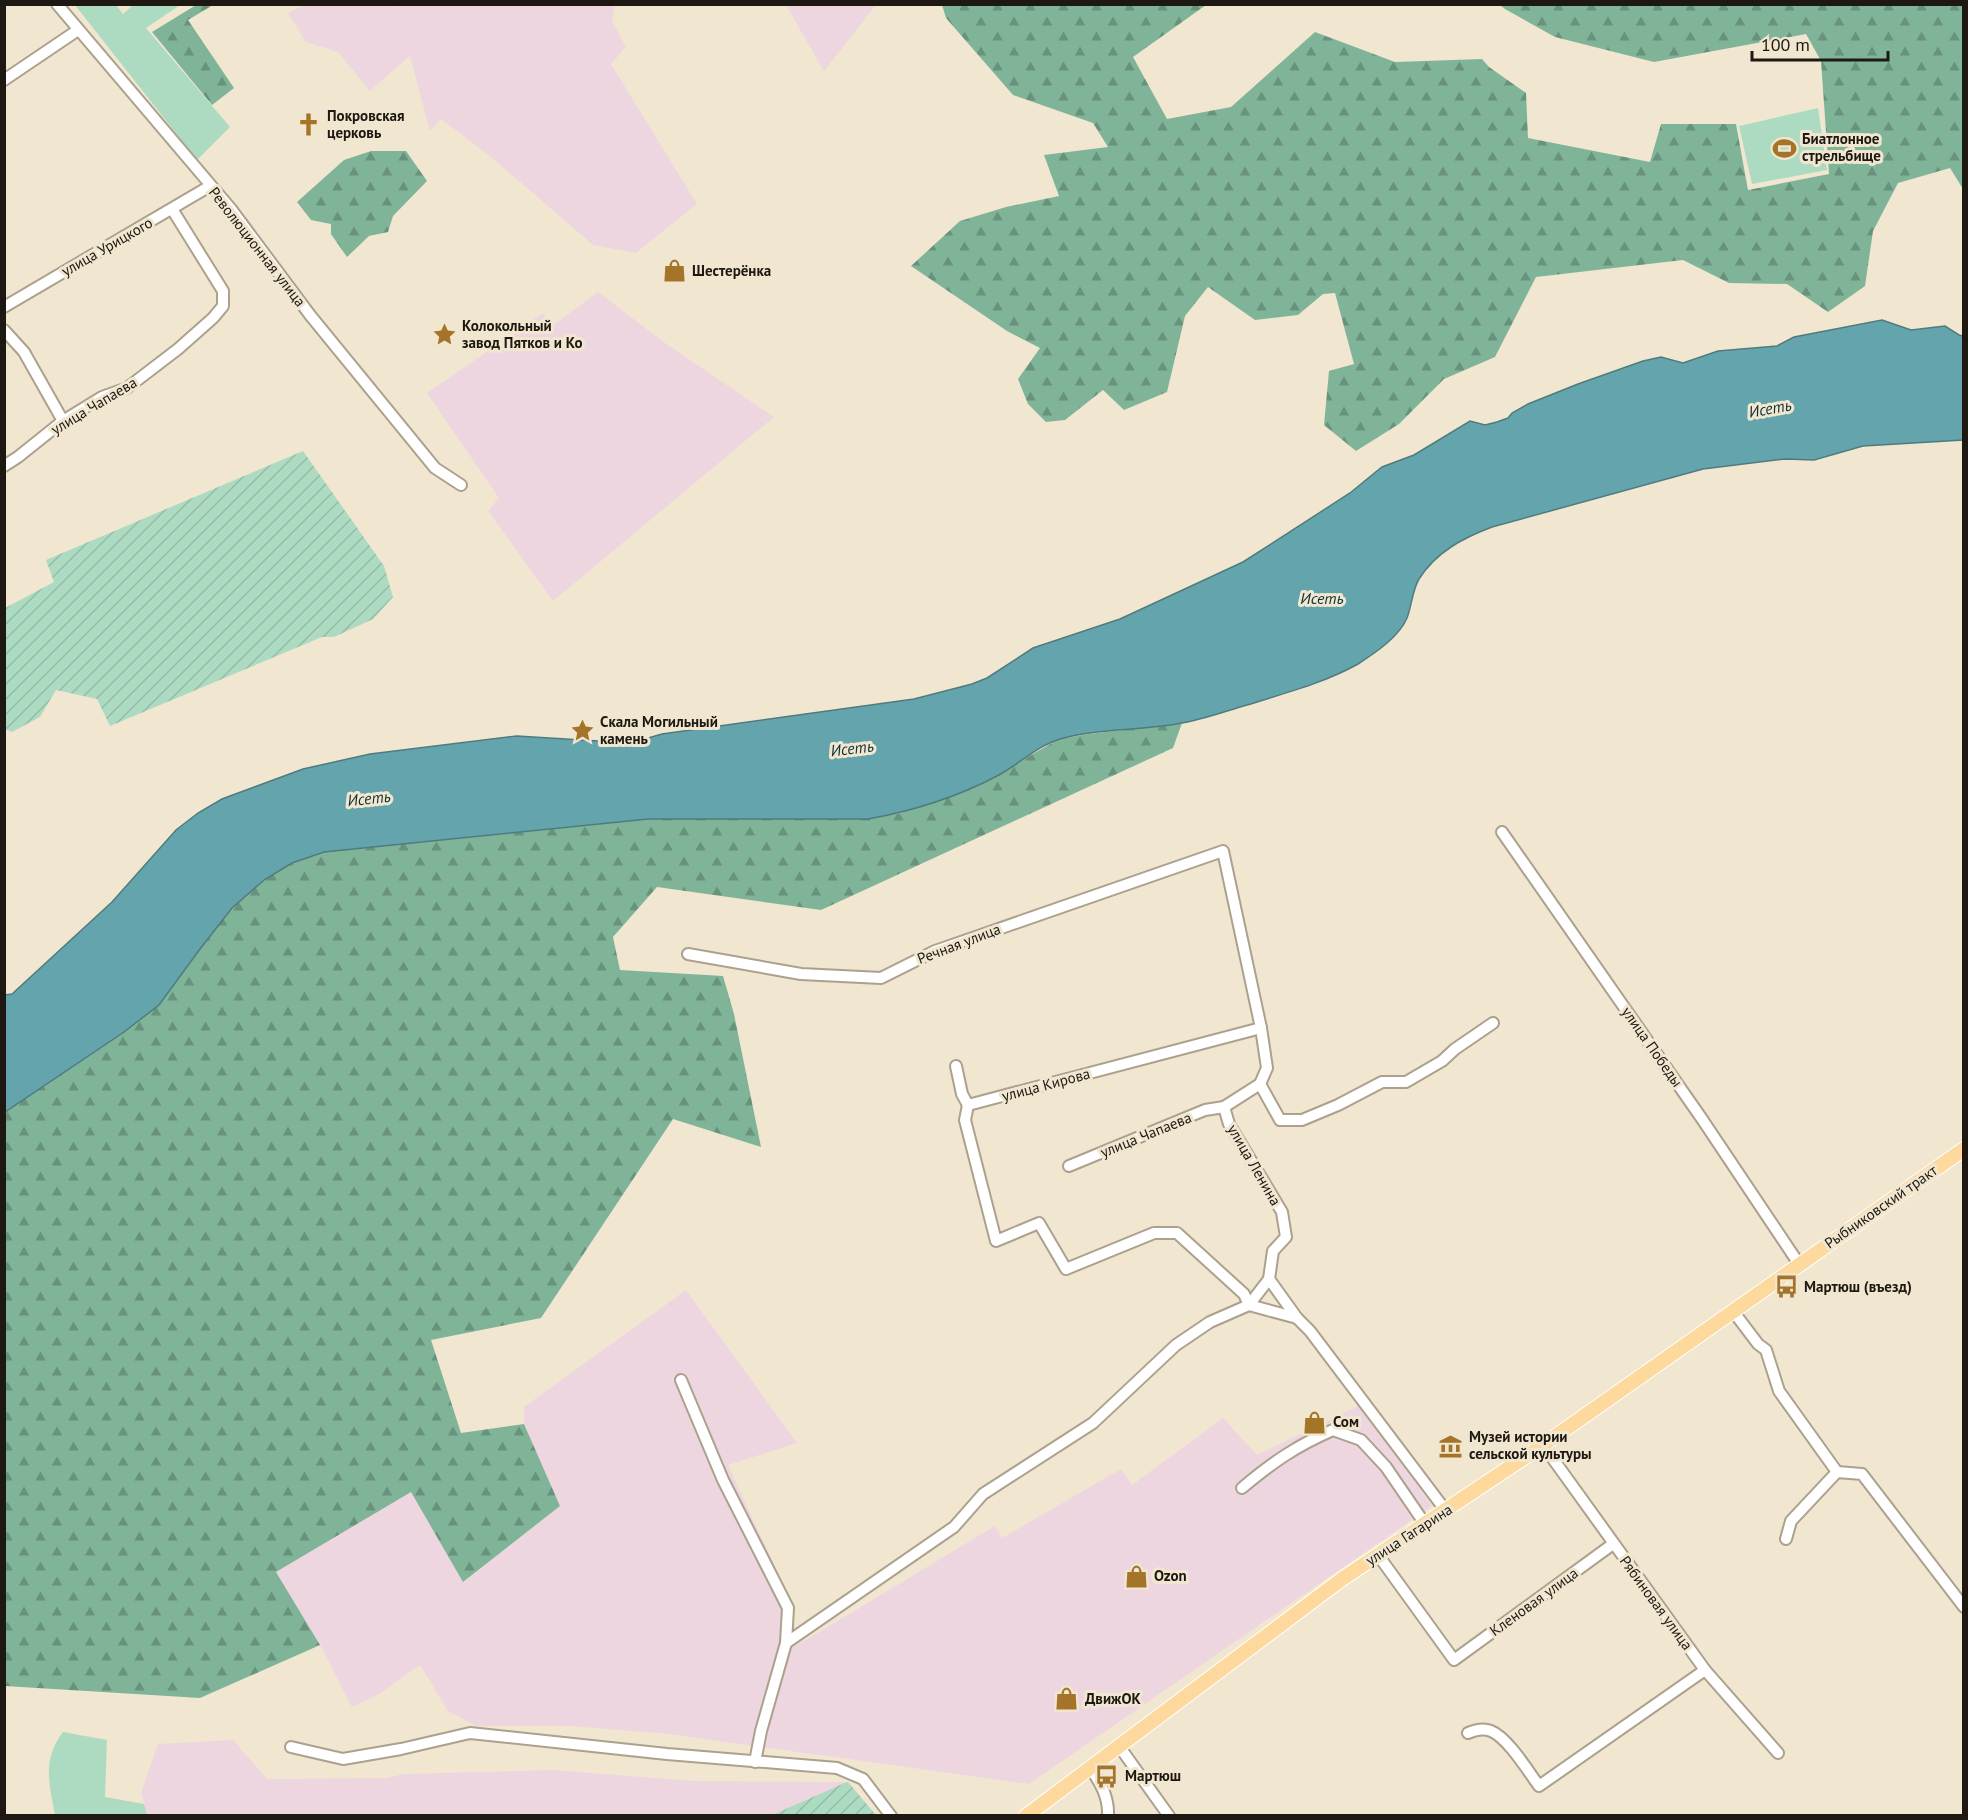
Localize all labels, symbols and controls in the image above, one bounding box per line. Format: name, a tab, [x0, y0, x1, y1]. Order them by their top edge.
scale bar	[1752, 24, 1888, 62]
text: 100 m	[1761, 33, 1810, 56]
place label: Покровская церковь	[327, 106, 405, 142]
church icon: Покровская церковь	[296, 112, 322, 138]
place label: Биатлонное стрельбище	[1802, 129, 1881, 165]
sports icon: Биатлонное стрельбище	[1771, 135, 1797, 161]
street label: Революционная улица	[205, 183, 310, 310]
street label: улица Урицкого	[58, 213, 156, 280]
shop icon: Шестерёнка	[661, 258, 687, 284]
place label: Шестерёнка	[692, 261, 771, 280]
place label: Колокольный завод Пятков и Ко	[462, 316, 583, 352]
place icon: Колокольный завод Пятков и Ко	[431, 322, 457, 348]
street label: улица Чапаева	[47, 373, 140, 439]
water label: Исеть	[1747, 394, 1793, 422]
water label: Исеть	[1300, 588, 1344, 608]
place label: Скала Могильный камень	[600, 712, 718, 748]
place icon: Скала Могильный камень	[569, 718, 595, 744]
water label: Исеть	[829, 735, 875, 761]
water label: Исеть	[346, 786, 392, 810]
street label: Речная улица	[914, 919, 1003, 968]
street label: улица Победы	[1618, 1003, 1687, 1090]
street label: улица Кирова	[1000, 1064, 1092, 1105]
street label: улица Чапаева	[1097, 1108, 1194, 1161]
street label: улица Ленина	[1223, 1121, 1285, 1209]
street label: Рыбниковский тракт	[1821, 1161, 1941, 1253]
bus stop icon: Мартюш (въезд)	[1773, 1274, 1799, 1300]
place label: Мартюш (въезд)	[1804, 1277, 1912, 1296]
shop icon: Сом	[1302, 1409, 1328, 1435]
place label: Сом	[1333, 1412, 1359, 1431]
place label: Музей истории сельской культуры	[1469, 1427, 1592, 1463]
museum icon: Музей истории сельской культуры	[1438, 1433, 1464, 1459]
street label: улица Гагарина	[1362, 1500, 1456, 1570]
street label: Рябиновая улица	[1616, 1552, 1697, 1654]
shop icon: Ozon	[1123, 1563, 1149, 1589]
street label: Кленовая улица	[1486, 1563, 1582, 1640]
place label: Ozon	[1154, 1566, 1187, 1585]
shop icon: ДвижОК	[1054, 1686, 1080, 1712]
place label: ДвижОК	[1085, 1689, 1142, 1708]
bus stop icon: Мартюш	[1094, 1763, 1120, 1789]
place label: Мартюш	[1125, 1766, 1181, 1785]

